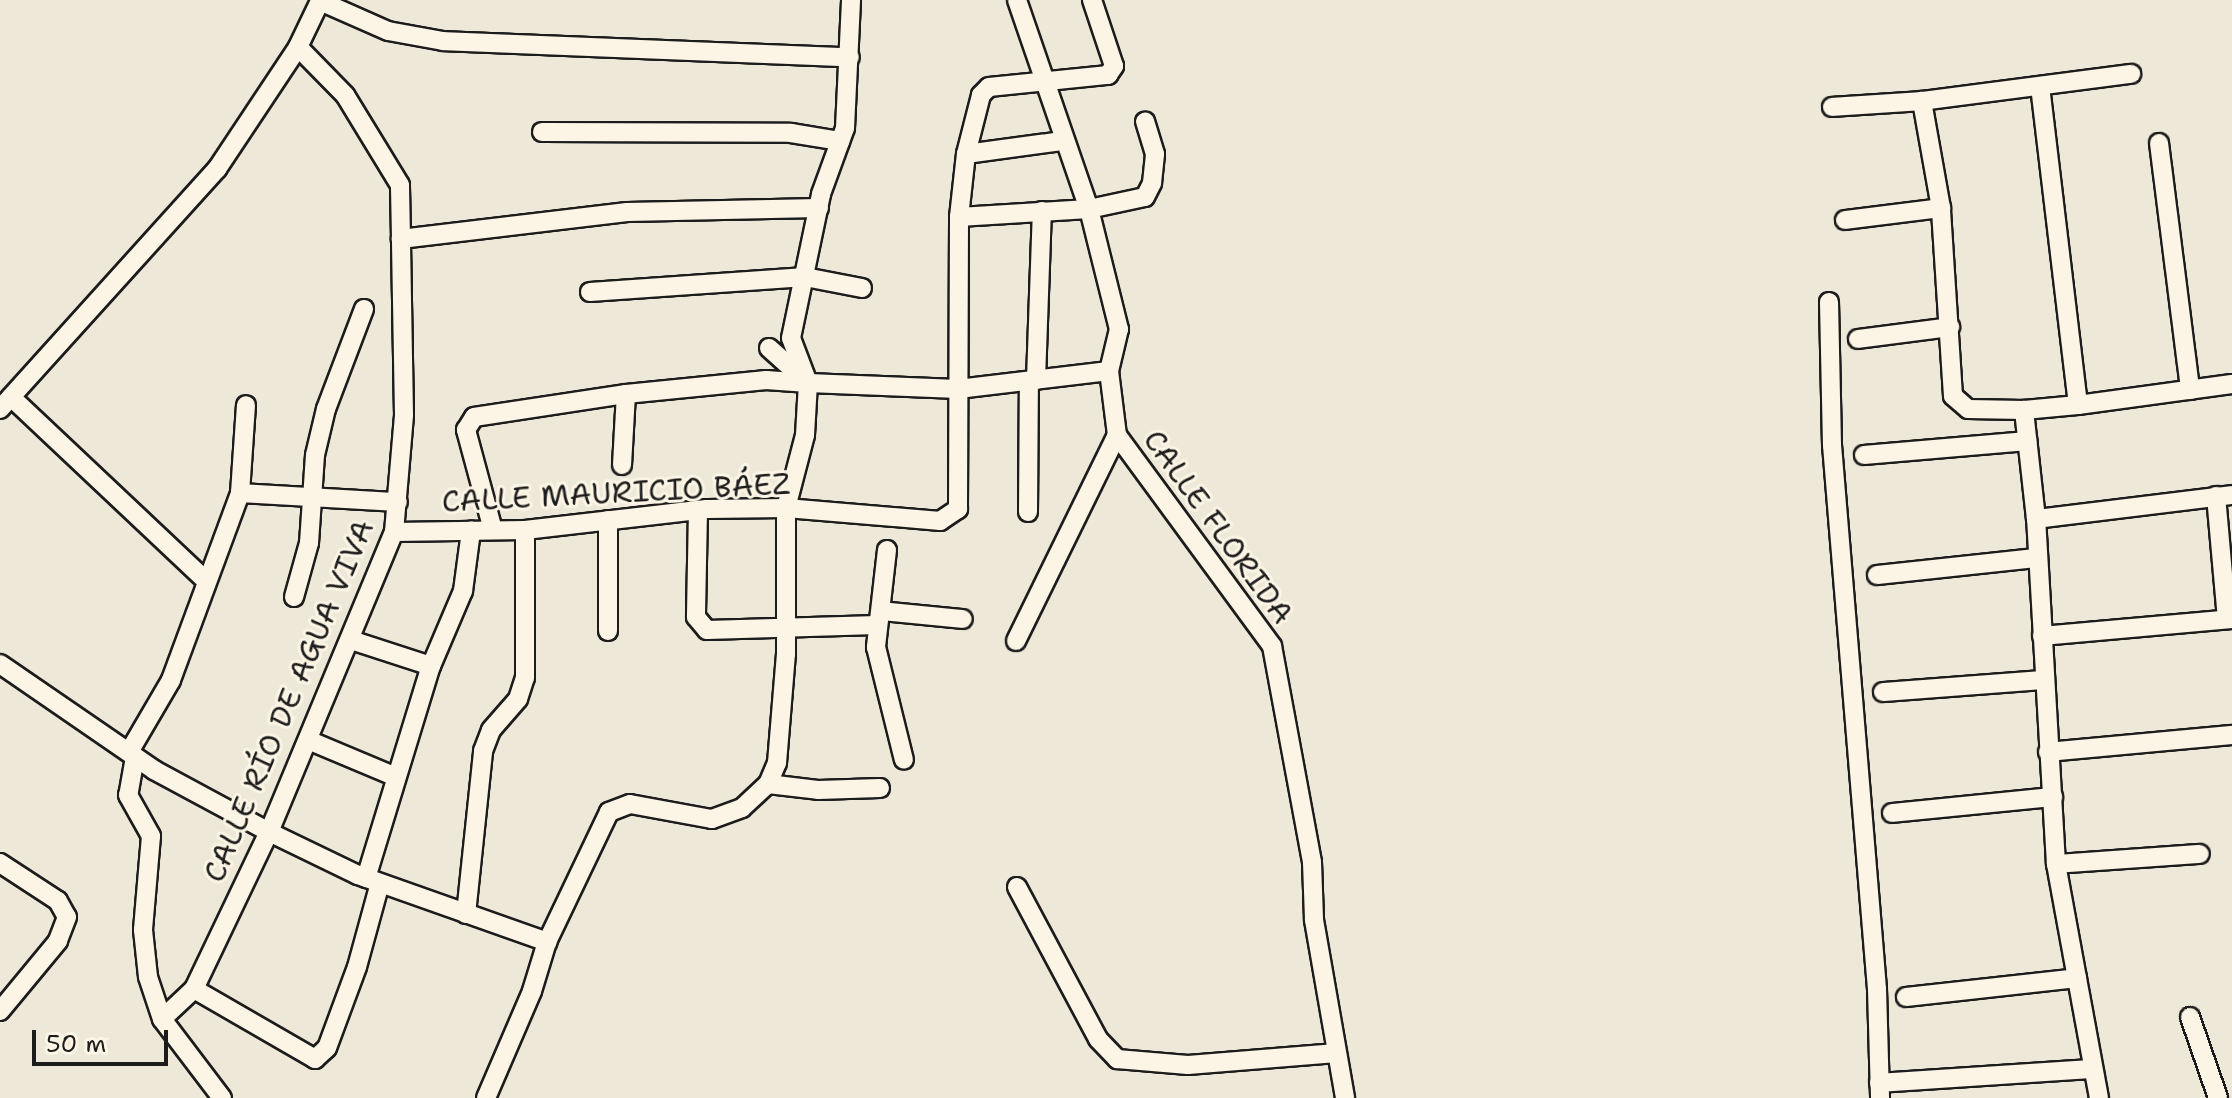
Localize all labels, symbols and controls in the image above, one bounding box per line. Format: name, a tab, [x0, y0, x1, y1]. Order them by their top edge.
street label: CALLE FLORIDA	[1135, 423, 1301, 631]
street label: CALLE MAURICIO BÁEZ	[441, 466, 791, 520]
street label: CALLE RÍO DE AGUA VIVA	[196, 514, 382, 888]
scale bar	[36, 1014, 172, 1064]
text: 50 m	[46, 1028, 106, 1060]

